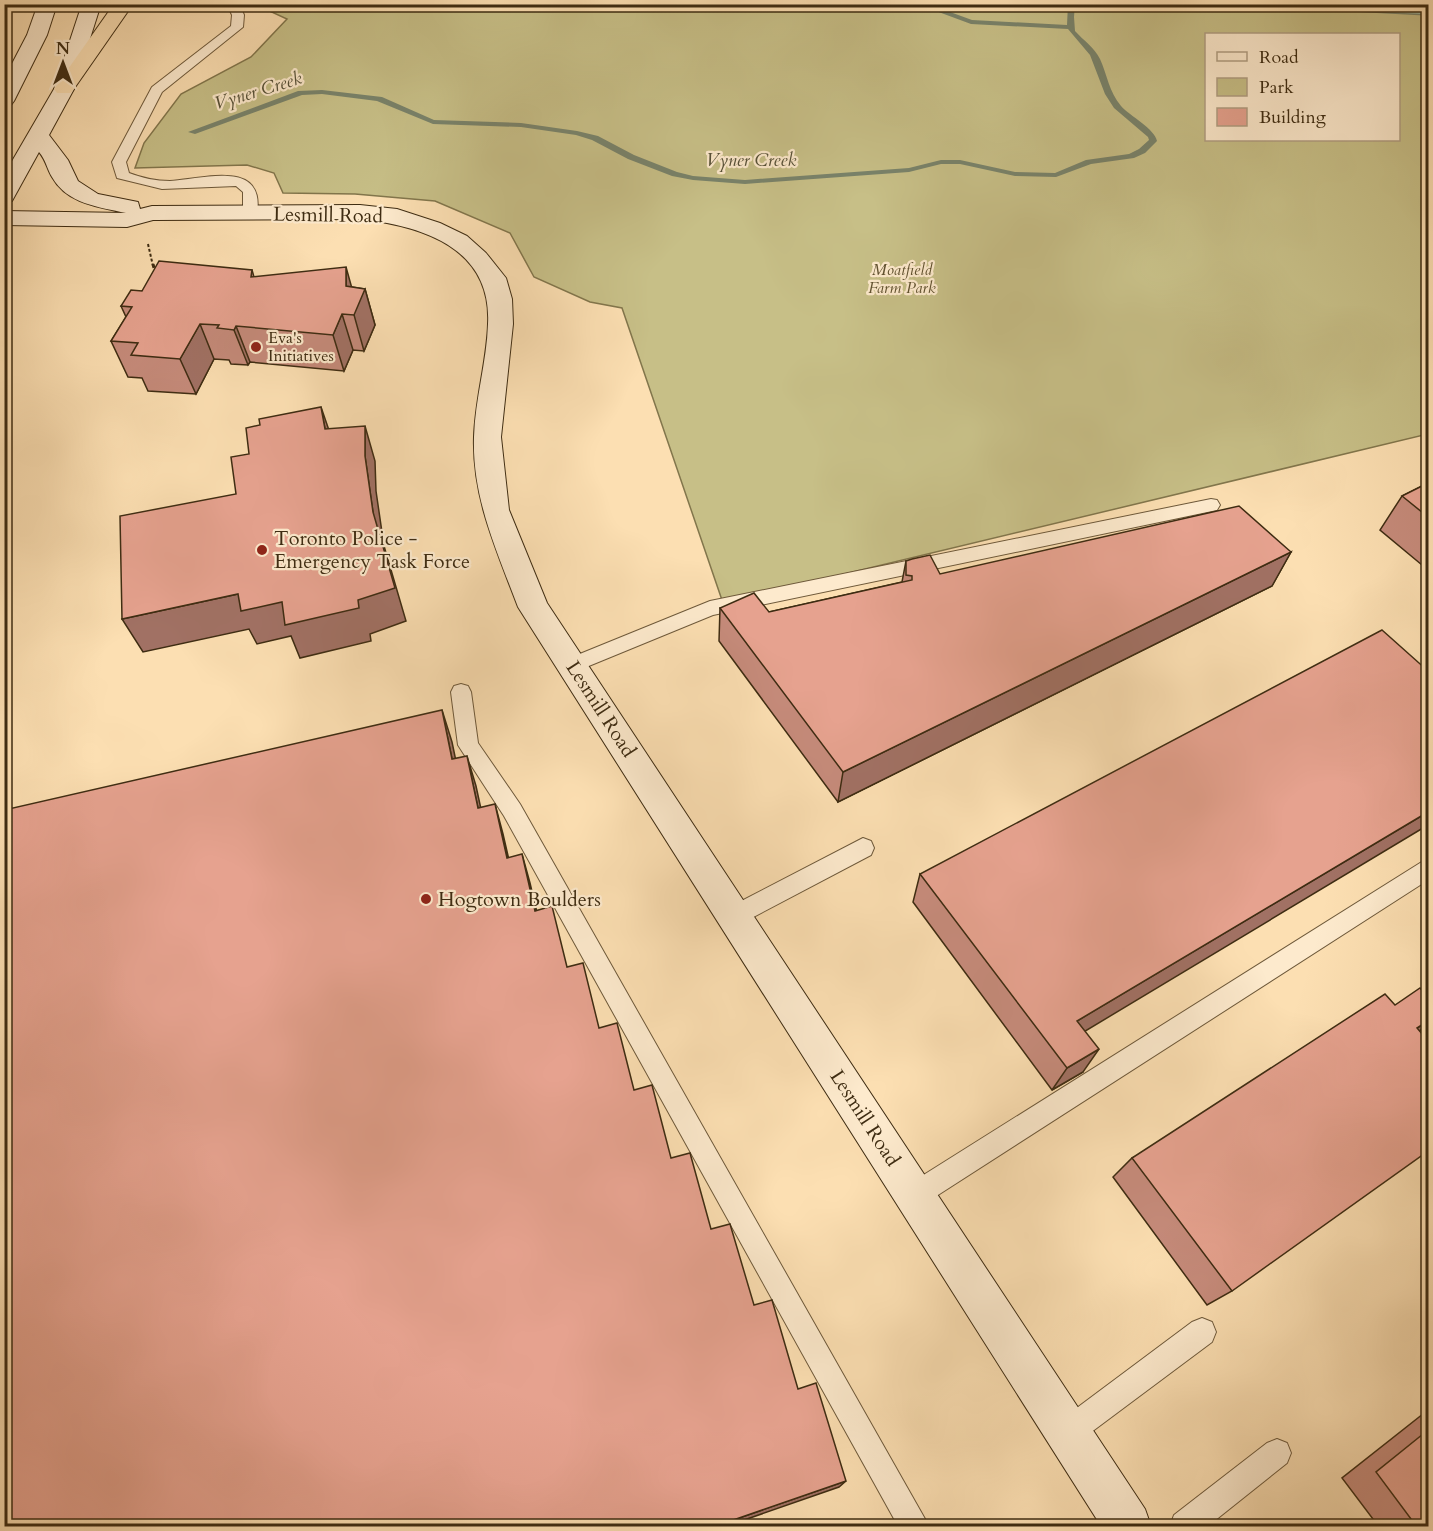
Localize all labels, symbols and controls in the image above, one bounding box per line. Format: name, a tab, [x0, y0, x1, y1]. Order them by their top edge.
north arrow	[33, 33, 93, 93]
legend	[1205, 33, 1400, 141]
text: N	[56, 38, 70, 60]
text: Road	[1259, 45, 1299, 70]
water label: Vyner Creek	[211, 66, 305, 116]
text: Park	[1259, 75, 1294, 100]
text: Building	[1259, 105, 1327, 130]
water label: Vyner Creek	[706, 148, 796, 173]
street label: Lesmill Road	[273, 201, 384, 229]
park label: Moatfield Farm Park	[868, 259, 936, 299]
place label: Eva's Initiatives	[268, 327, 334, 367]
marker: Eva's Initiatives	[249, 340, 263, 354]
place label: Toronto Police - Emergency Task Force	[274, 525, 470, 575]
marker: Toronto Police - Emergency Task Force	[255, 543, 269, 557]
street label: Lesmill Road	[560, 656, 642, 763]
place label: Hogtown Boulders	[438, 886, 601, 913]
marker: Hogtown Boulders	[419, 892, 433, 906]
street label: Lesmill Road	[824, 1065, 906, 1172]

